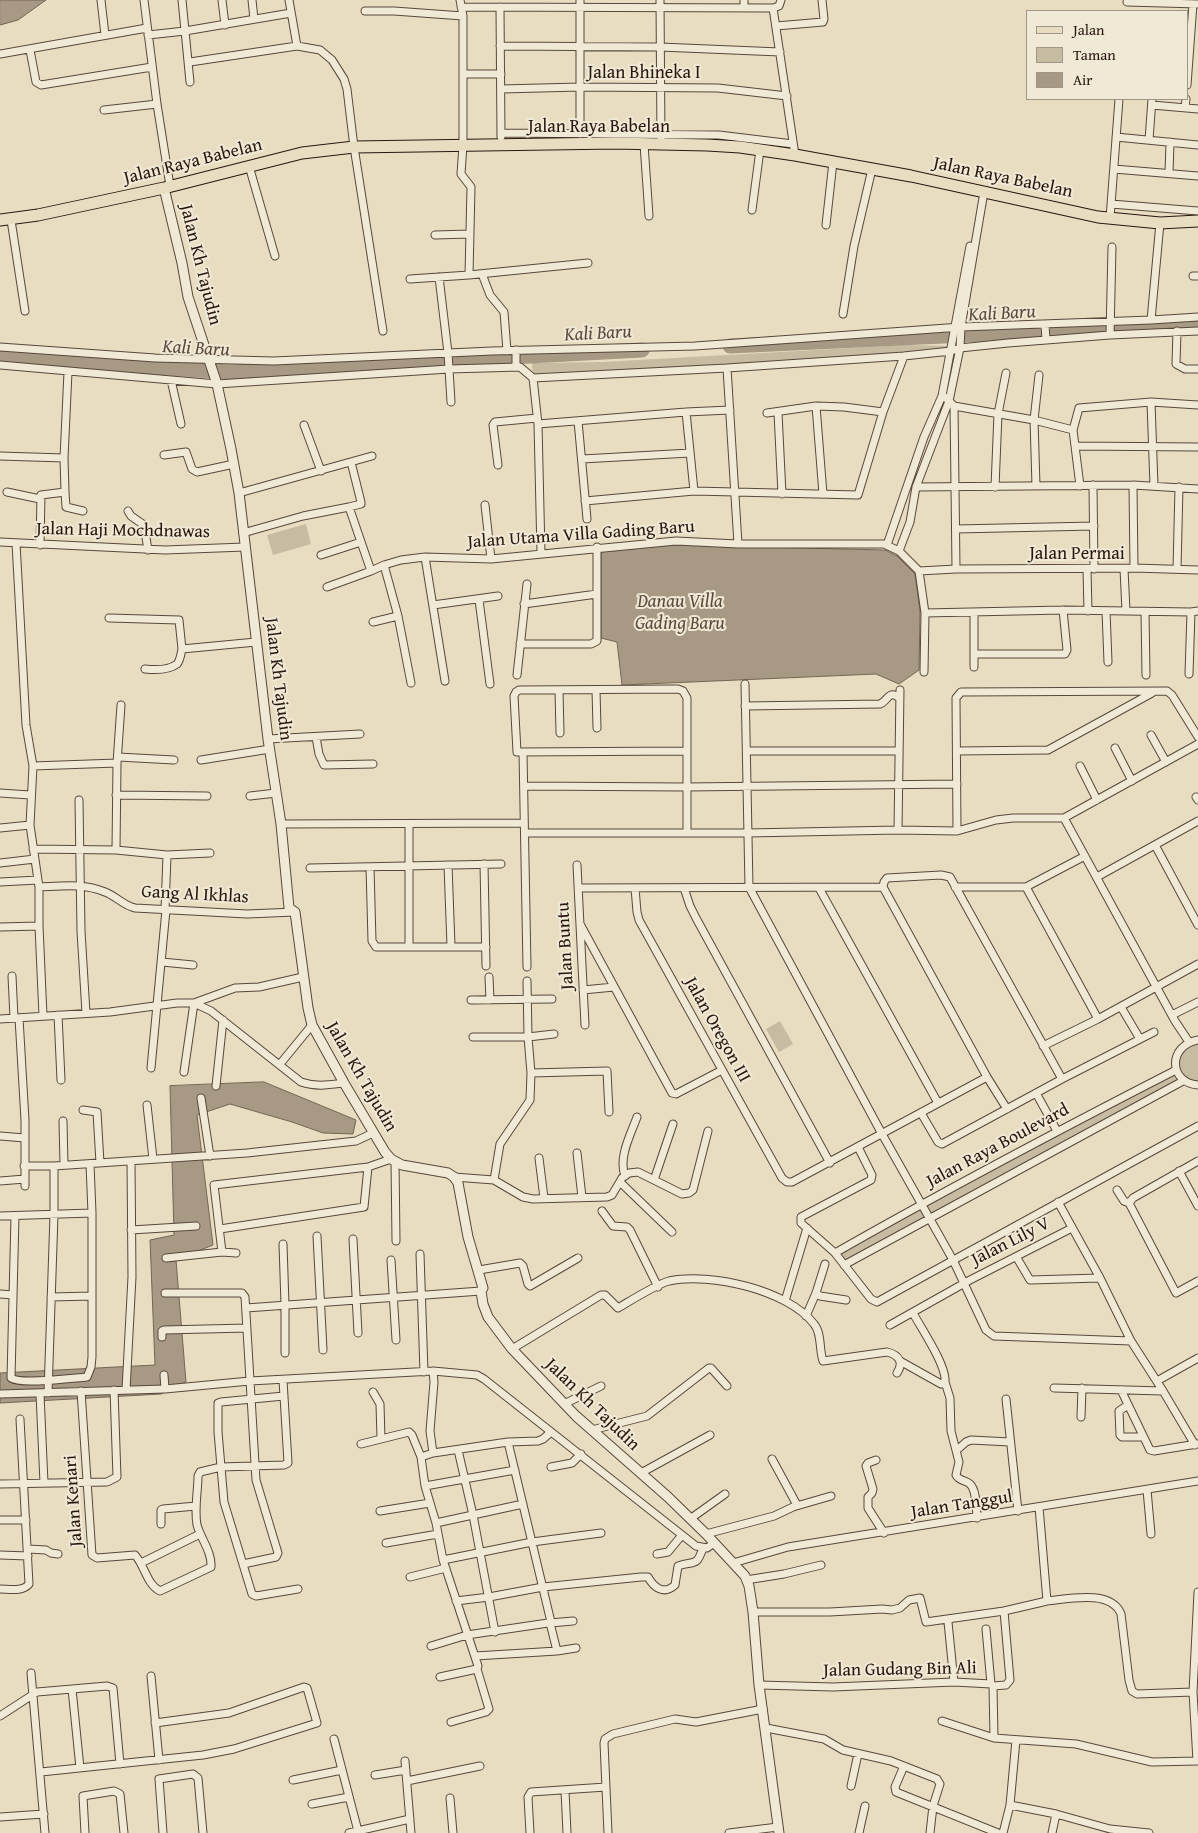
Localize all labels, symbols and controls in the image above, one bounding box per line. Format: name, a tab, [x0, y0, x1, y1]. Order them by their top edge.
legend	[1026, 10, 1188, 100]
text: Jalan	[1073, 19, 1105, 40]
text: Taman	[1073, 44, 1116, 65]
street label: Jalan Bhineka I	[588, 62, 700, 84]
text: Air	[1073, 69, 1093, 90]
street label: Jalan Raya Babelan	[528, 116, 670, 138]
street label: Jalan Raya Babelan	[122, 134, 264, 190]
street label: Jalan Raya Babelan	[931, 153, 1075, 203]
street label: Jalan Kh Tajudin	[175, 202, 225, 328]
water label: Kali Baru	[968, 301, 1036, 327]
water label: Kali Baru	[564, 321, 632, 347]
water label: Kali Baru	[162, 336, 230, 362]
street label: Jalan Utama Villa Gading Baru	[467, 516, 695, 554]
street label: Jalan Haji Mochdnawas	[36, 519, 210, 543]
street label: Jalan Permai	[1029, 543, 1125, 565]
water label: Danau Villa Gading Baru	[635, 591, 725, 635]
street label: Jalan Kh Tajudin	[260, 616, 296, 742]
street label: Gang Al Ikhlas	[141, 881, 249, 909]
street label: Jalan Buntu	[553, 902, 579, 990]
street label: Jalan Oregon III	[679, 974, 755, 1086]
street label: Jalan Kh Tajudin	[321, 1018, 401, 1136]
street label: Jalan Raya Boulevard	[923, 1099, 1073, 1193]
street label: Jalan Lily V	[968, 1213, 1054, 1271]
street label: Jalan Kh Tajudin	[540, 1354, 644, 1456]
street label: Jalan Kenari	[60, 1454, 88, 1548]
street label: Jalan Tanggul	[910, 1486, 1014, 1524]
street label: Jalan Gudang Bin Ali	[823, 1658, 977, 1682]

